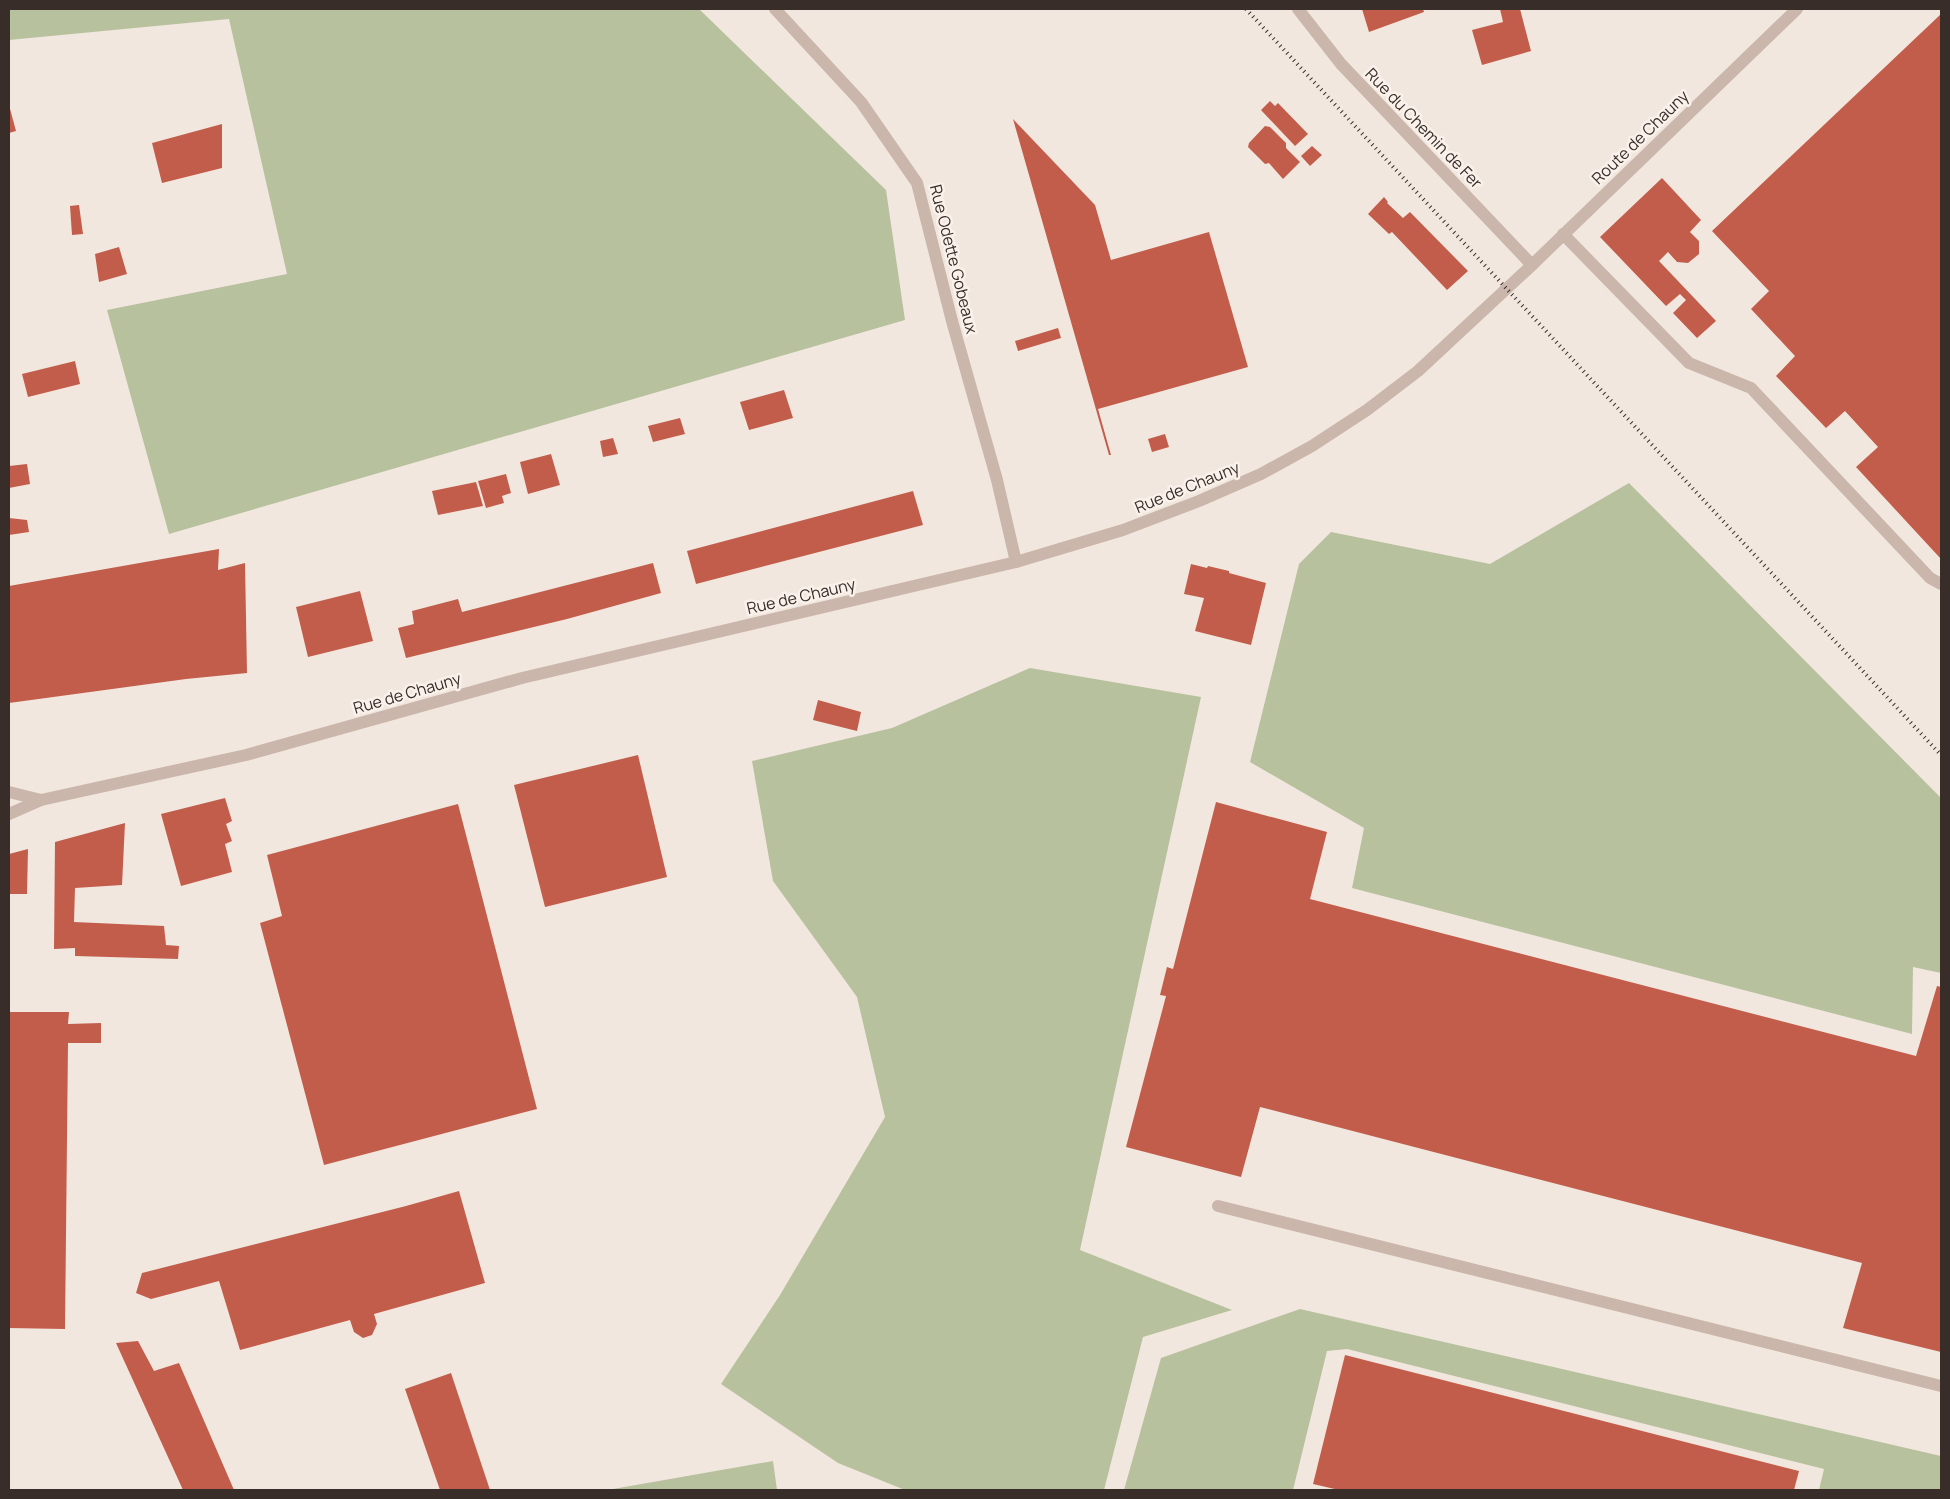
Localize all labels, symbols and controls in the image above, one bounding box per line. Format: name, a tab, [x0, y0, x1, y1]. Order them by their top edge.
street label: Rue du Chemin de Fer	[1361, 63, 1487, 193]
street label: Route de Chauny	[1587, 85, 1694, 189]
street label: Rue Odette Gobeaux	[925, 182, 983, 337]
street label: Rue de Chauny	[1131, 456, 1243, 518]
street label: Rue de Chauny	[744, 573, 858, 619]
street label: Rue de Chauny	[351, 667, 464, 719]

